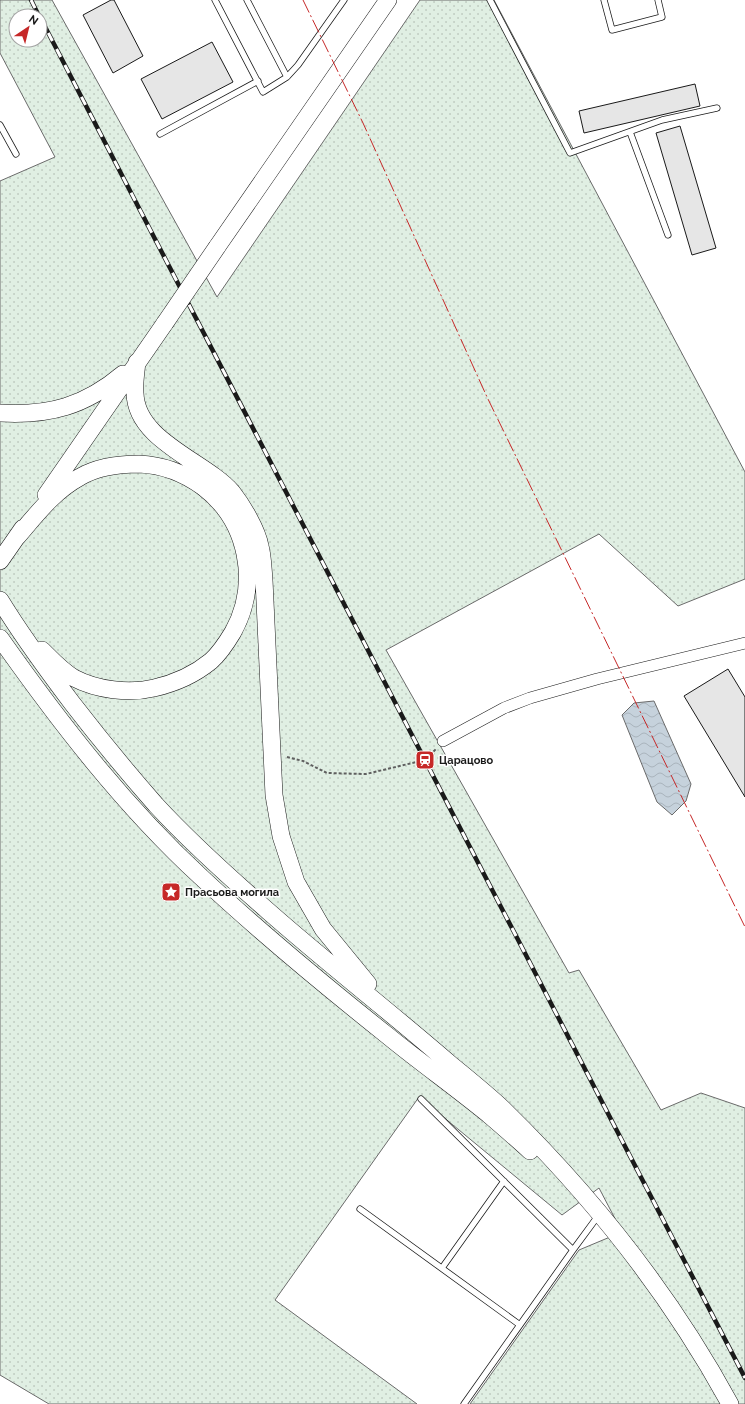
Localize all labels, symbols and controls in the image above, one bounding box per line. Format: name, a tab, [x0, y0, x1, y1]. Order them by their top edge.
north arrow	[8, 8, 48, 48]
text: N	[26, 12, 41, 28]
station icon: Царацово	[414, 749, 436, 771]
place label: Царацово	[439, 754, 494, 767]
place icon: Прасьова могила	[160, 881, 182, 903]
place label: Прасьова могила	[185, 886, 279, 899]

